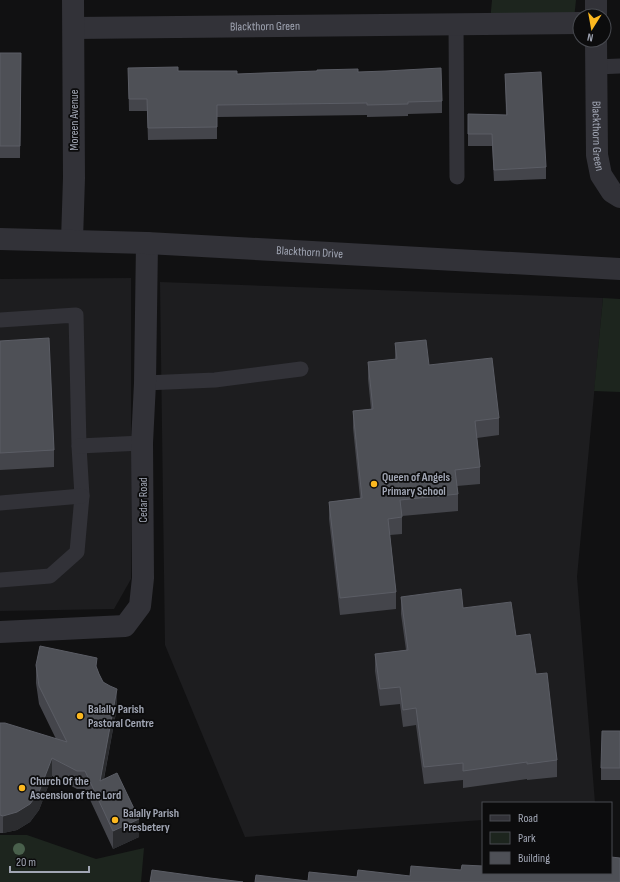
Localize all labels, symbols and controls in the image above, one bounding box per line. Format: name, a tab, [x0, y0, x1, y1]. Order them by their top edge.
north arrow	[572, 8, 612, 48]
street label: Blackthorn Green	[230, 19, 300, 34]
text: N	[586, 30, 594, 44]
street label: Moreen Avenue	[67, 89, 82, 151]
street label: Blackthorn Green	[589, 101, 607, 172]
street label: Blackthorn Drive	[276, 243, 344, 262]
place label: Queen of Angels Primary School	[382, 470, 451, 499]
street label: Cedar Road	[136, 477, 151, 523]
marker: Queen of Angels Primary School	[369, 479, 379, 489]
place label: Balally Parish Pastoral Centre	[88, 702, 154, 731]
marker: Balally Parish Pastoral Centre	[75, 711, 85, 721]
place label: Church Of the Ascension of the Lord	[29, 774, 121, 803]
marker: Church Of the Ascension of the Lord	[17, 783, 27, 793]
legend	[482, 802, 612, 874]
place label: Balally Parish Presbetery	[123, 806, 179, 835]
text: Road	[518, 811, 538, 826]
marker: Balally Parish Presbetery	[110, 815, 120, 825]
text: Park	[518, 831, 536, 846]
scale bar	[10, 848, 89, 874]
text: Building	[518, 851, 550, 866]
text: 20 m	[16, 855, 36, 870]

